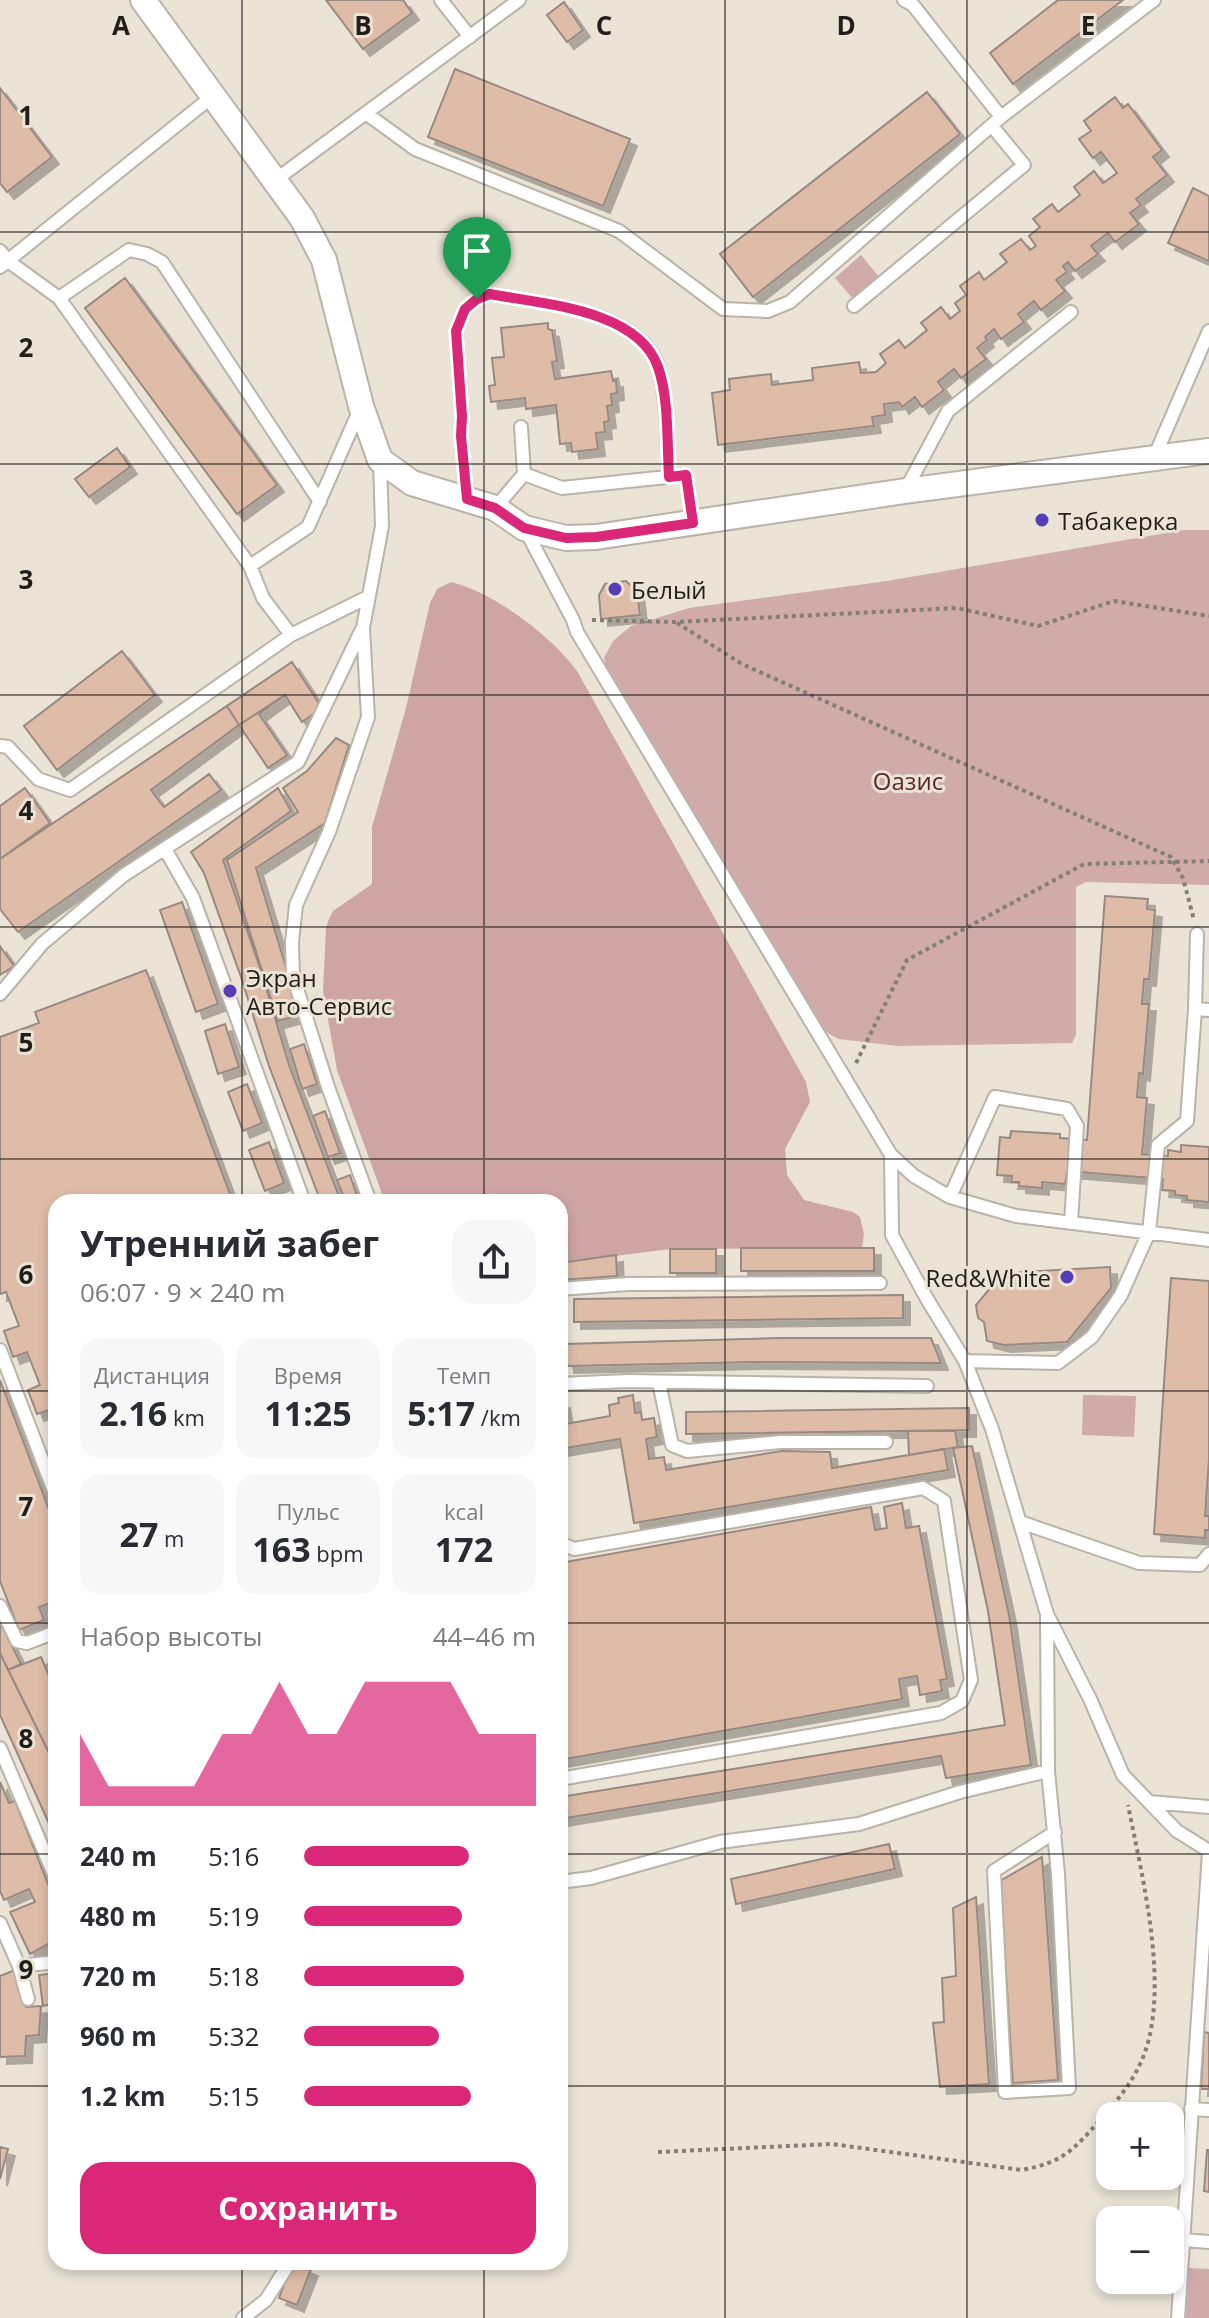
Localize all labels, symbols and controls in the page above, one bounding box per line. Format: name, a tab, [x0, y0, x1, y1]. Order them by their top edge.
text: A	[112, 7, 130, 43]
text: B	[354, 7, 372, 43]
text: C	[596, 7, 612, 43]
text: D	[836, 7, 856, 43]
text: E	[1081, 7, 1095, 43]
text: 1	[19, 97, 33, 133]
pin	[443, 217, 511, 299]
icon: arrive	[455, 229, 499, 273]
text: 2	[19, 329, 34, 365]
place label: Табакерка	[1058, 504, 1178, 537]
marker: Табакерка	[1033, 511, 1051, 529]
text: 3	[19, 561, 33, 597]
place label: Белый	[631, 573, 707, 606]
marker: Белый	[606, 580, 624, 598]
park label: Оазис	[873, 764, 943, 797]
text: 4	[19, 792, 34, 828]
place label: Экран Авто-Сервис	[246, 961, 392, 1022]
marker: Экран Авто-Сервис	[221, 982, 239, 1000]
text: 5	[19, 1024, 33, 1060]
text: Утренний забег	[80, 1219, 379, 1268]
button: share	[452, 1220, 536, 1304]
text: 6	[19, 1256, 34, 1292]
place label: Red&White	[926, 1261, 1051, 1294]
marker: Red&White	[1058, 1268, 1076, 1286]
text: 06:07 · 9 × 240 m	[80, 1274, 285, 1310]
text: Дистанция	[94, 1360, 210, 1390]
text: Время	[274, 1360, 342, 1390]
text: Темп	[437, 1360, 491, 1390]
text: 2.16	[99, 1390, 167, 1436]
text: 11:25	[264, 1390, 352, 1436]
text: 5:17	[407, 1390, 475, 1436]
text: km	[167, 1402, 205, 1432]
text: /km	[475, 1402, 521, 1432]
text: 7	[19, 1488, 34, 1524]
text: Пульс	[276, 1496, 340, 1526]
text: kcal	[444, 1496, 484, 1526]
text: 27	[120, 1511, 158, 1557]
text: m	[158, 1523, 184, 1553]
text: 163	[252, 1526, 311, 1572]
text: 172	[435, 1526, 493, 1572]
text: bpm	[311, 1538, 364, 1568]
text: Набор высоты	[80, 1618, 263, 1654]
text: 44–46 m	[433, 1618, 536, 1654]
text: 8	[19, 1720, 33, 1756]
text: 240 m	[80, 1838, 157, 1874]
text: 5:16	[208, 1838, 259, 1874]
text: 480 m	[80, 1898, 157, 1934]
text: 5:19	[208, 1898, 259, 1934]
text: 9	[19, 1951, 33, 1987]
text: 720 m	[80, 1958, 157, 1994]
text: 5:18	[208, 1958, 259, 1994]
text: 960 m	[80, 2018, 157, 2054]
text: 5:32	[208, 2018, 259, 2054]
text: 1.2 km	[80, 2078, 166, 2114]
text: 5:15	[208, 2078, 259, 2114]
map controls	[1096, 2102, 1184, 2294]
button: +	[1096, 2102, 1184, 2190]
button: Сохранить	[80, 2162, 536, 2254]
button: −	[1096, 2206, 1184, 2294]

